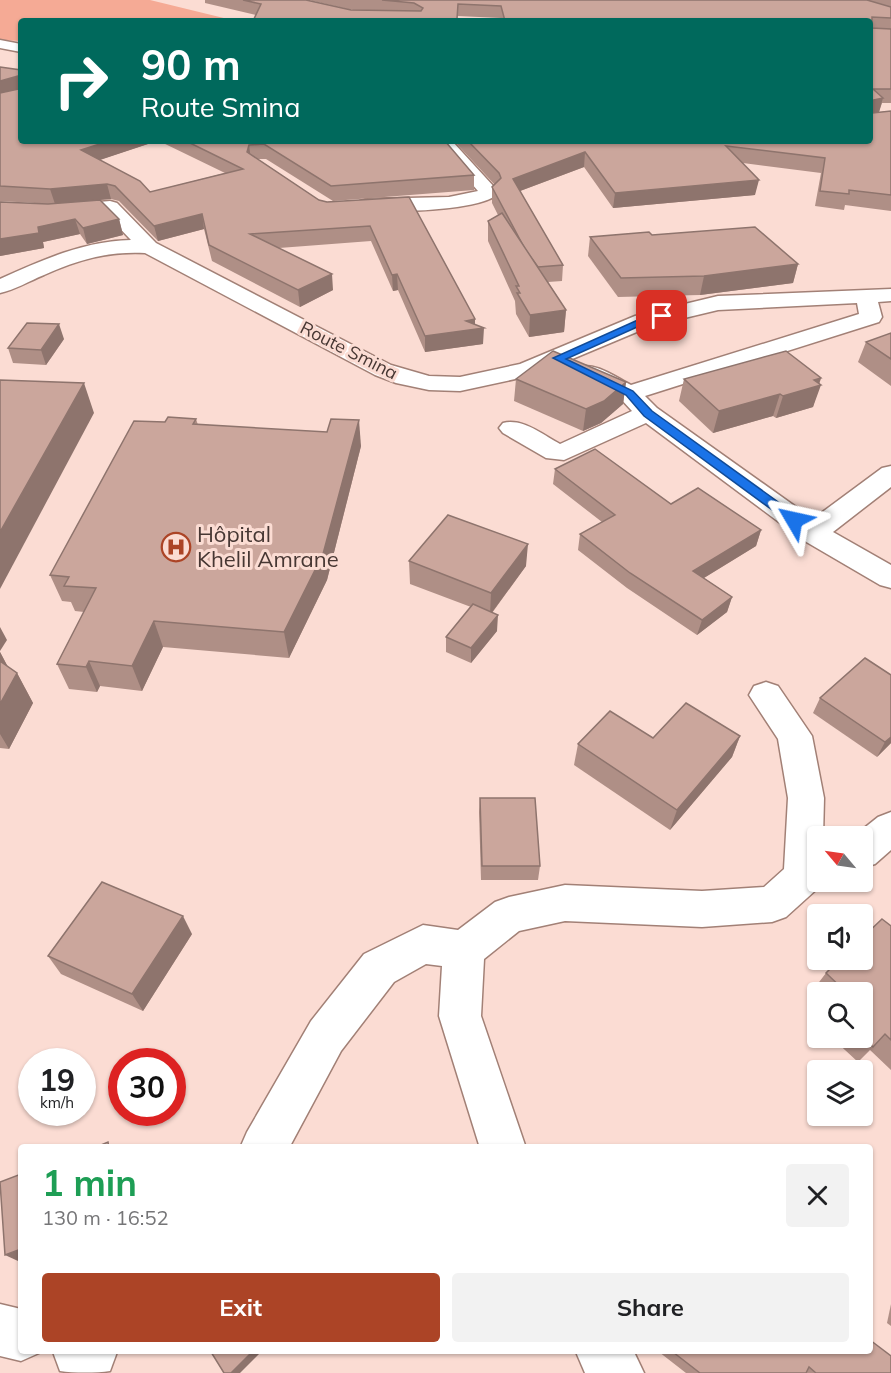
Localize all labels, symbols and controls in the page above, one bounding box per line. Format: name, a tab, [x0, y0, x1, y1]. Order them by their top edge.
text: 90 m	[141, 38, 241, 91]
icon: right	[42, 42, 120, 120]
text: Route Smina	[141, 90, 300, 124]
pin	[636, 290, 687, 341]
icon: arrive	[645, 299, 678, 332]
street label: Route Smina	[296, 316, 402, 384]
position arrow	[762, 488, 826, 552]
place label: Hôpital Khelil Amrane	[197, 520, 339, 573]
hospital icon: Hôpital Khelil Amrane	[160, 531, 192, 563]
north arrow	[807, 826, 873, 892]
map controls	[807, 826, 873, 1126]
button: sound	[807, 904, 873, 970]
button: search	[807, 982, 873, 1048]
speed limit sign: 30	[108, 1048, 186, 1126]
button: layers	[807, 1060, 873, 1126]
text: 19	[39, 1061, 75, 1099]
text: km/h	[40, 1093, 74, 1112]
text: 1 min	[42, 1160, 137, 1205]
button: close	[786, 1164, 849, 1227]
text: 130 m · 16:52	[42, 1205, 168, 1230]
button: Exit	[42, 1273, 440, 1342]
button: Share	[452, 1273, 849, 1342]

